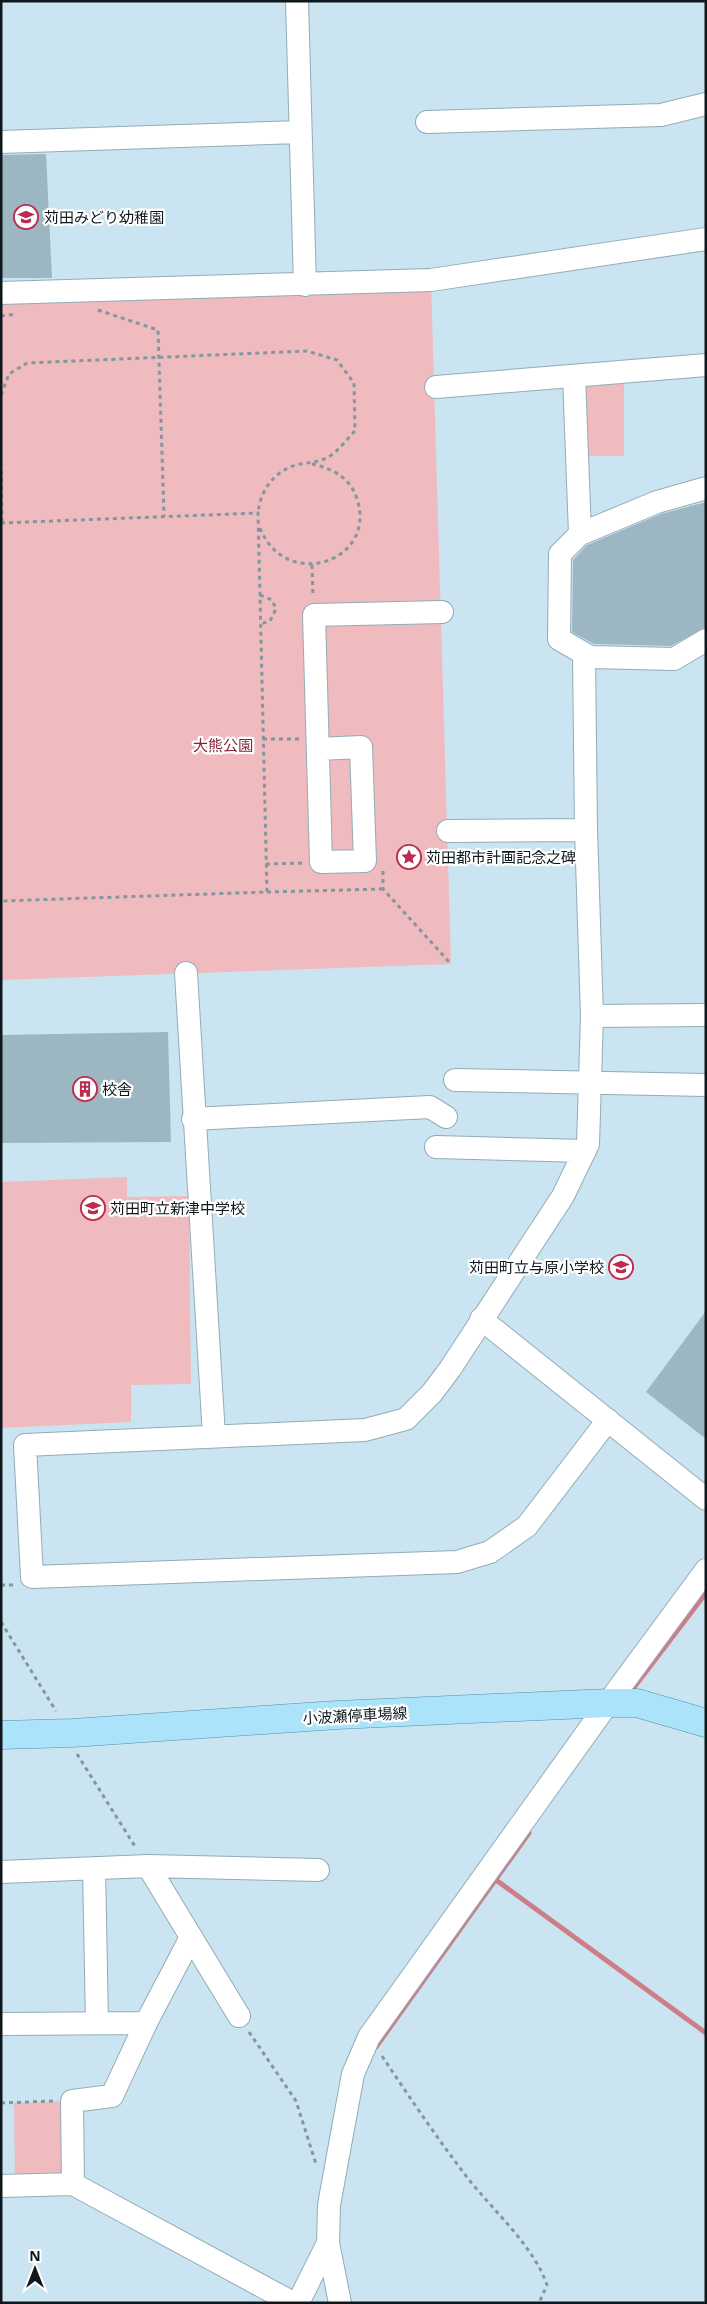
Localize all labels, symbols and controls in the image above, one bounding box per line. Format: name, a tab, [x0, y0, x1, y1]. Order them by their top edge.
school or university icon: 苅田みどり幼稚園	[13, 204, 39, 230]
place label: 苅田みどり幼稚園	[44, 207, 164, 227]
park label: 大熊公園	[193, 735, 253, 755]
place icon: 苅田都市計画記念之碑	[396, 844, 422, 870]
place label: 苅田都市計画記念之碑	[426, 847, 576, 867]
building icon: 校舎	[72, 1076, 98, 1102]
place label: 校舎	[102, 1079, 132, 1099]
school or university icon: 苅田町立新津中学校	[80, 1195, 106, 1221]
place label: 苅田町立新津中学校	[110, 1198, 245, 1218]
school or university icon: 苅田町立与原小学校	[608, 1254, 634, 1280]
place label: 苅田町立与原小学校	[469, 1257, 604, 1277]
street label: 小波瀬停車場線	[302, 1702, 408, 1728]
north arrow	[10, 2244, 60, 2294]
text: N	[29, 2246, 41, 2265]

